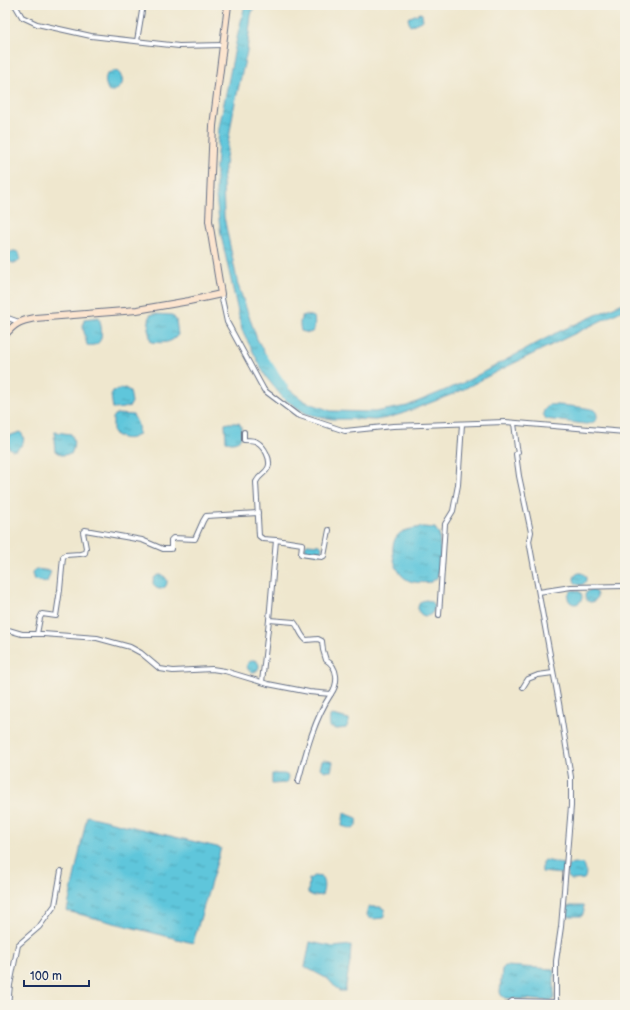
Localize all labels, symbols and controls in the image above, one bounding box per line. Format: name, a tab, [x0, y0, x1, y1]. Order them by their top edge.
scale bar	[24, 962, 89, 988]
text: 100 m	[30, 969, 62, 984]

